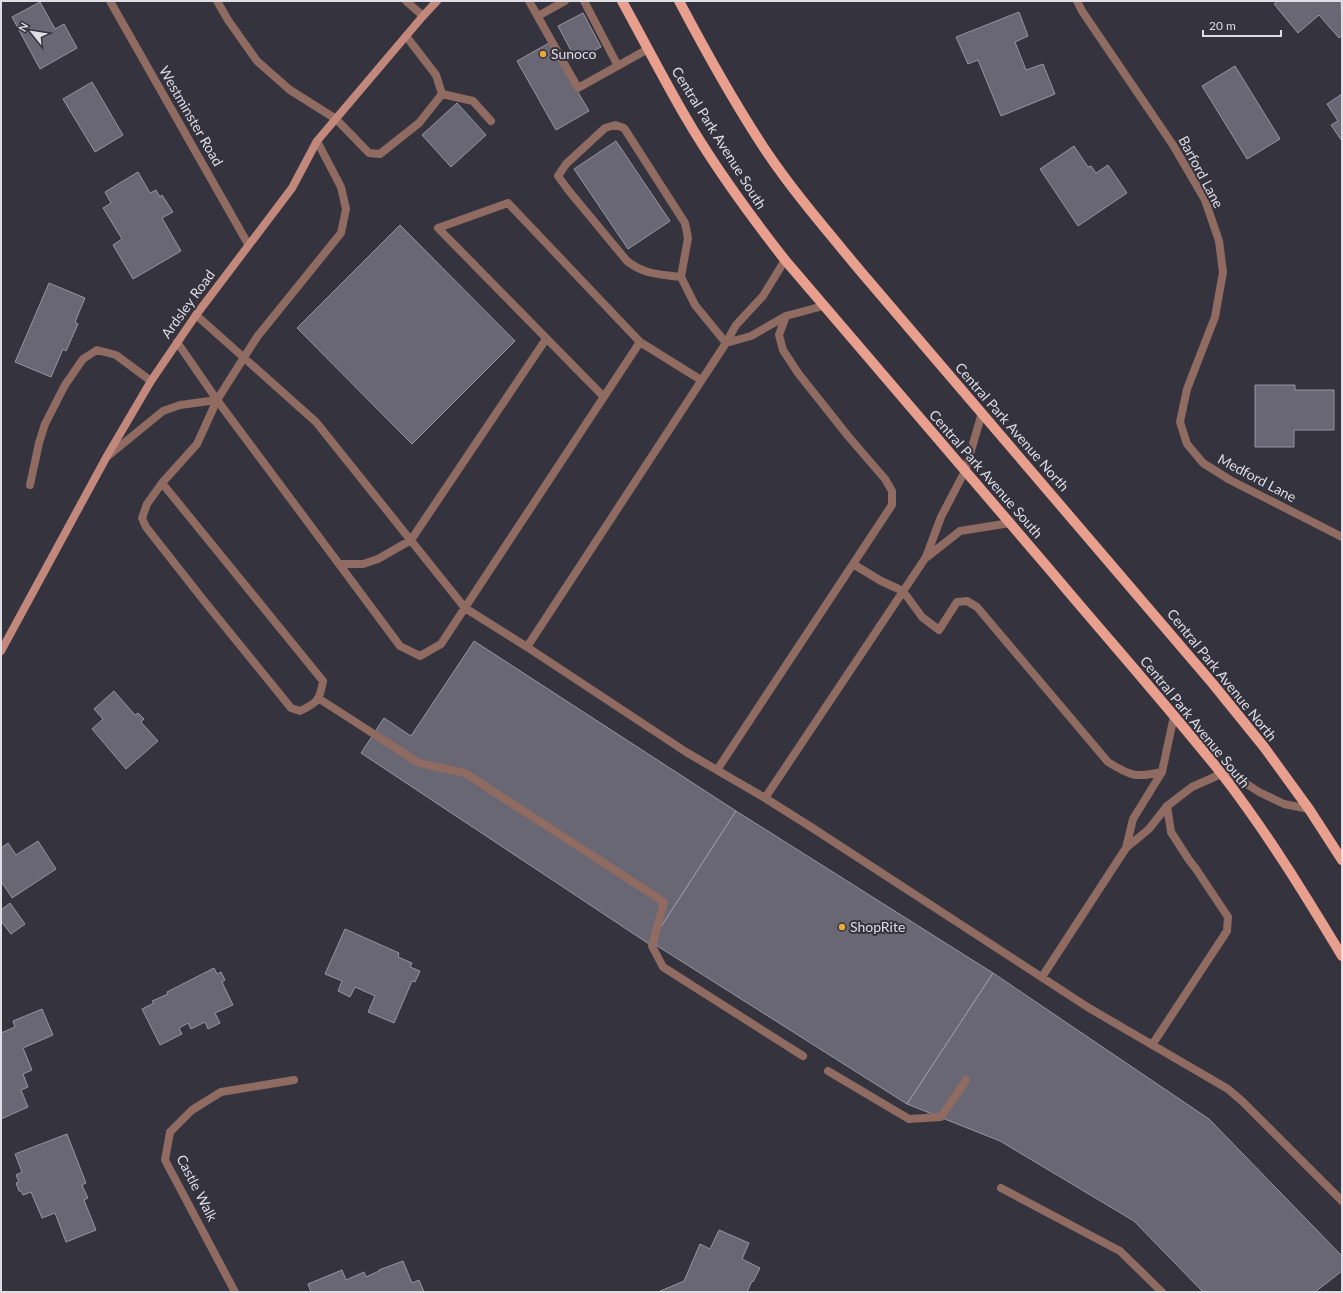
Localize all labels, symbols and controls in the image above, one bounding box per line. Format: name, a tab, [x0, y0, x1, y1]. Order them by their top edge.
north arrow	[12, 12, 52, 52]
scale bar	[1203, 12, 1281, 38]
text: 20 m	[1209, 18, 1236, 33]
text: N	[15, 20, 31, 34]
place label: Sunoco	[551, 45, 597, 62]
marker: Sunoco	[538, 49, 548, 59]
street label: Westminster Road	[156, 63, 227, 169]
street label: Central Park Avenue South	[669, 63, 770, 212]
street label: Barford Lane	[1175, 133, 1228, 211]
street label: Ardsley Road	[157, 266, 218, 341]
street label: Central Park Avenue North	[952, 359, 1073, 494]
street label: Central Park Avenue South	[926, 406, 1047, 541]
street label: Medford Lane	[1215, 450, 1299, 505]
street label: Central Park Avenue North	[1164, 605, 1281, 744]
street label: Central Park Avenue South	[1137, 652, 1254, 791]
place label: ShopRite	[850, 918, 905, 935]
marker: ShopRite	[837, 922, 847, 932]
street label: Castle Walk	[173, 1152, 222, 1225]

